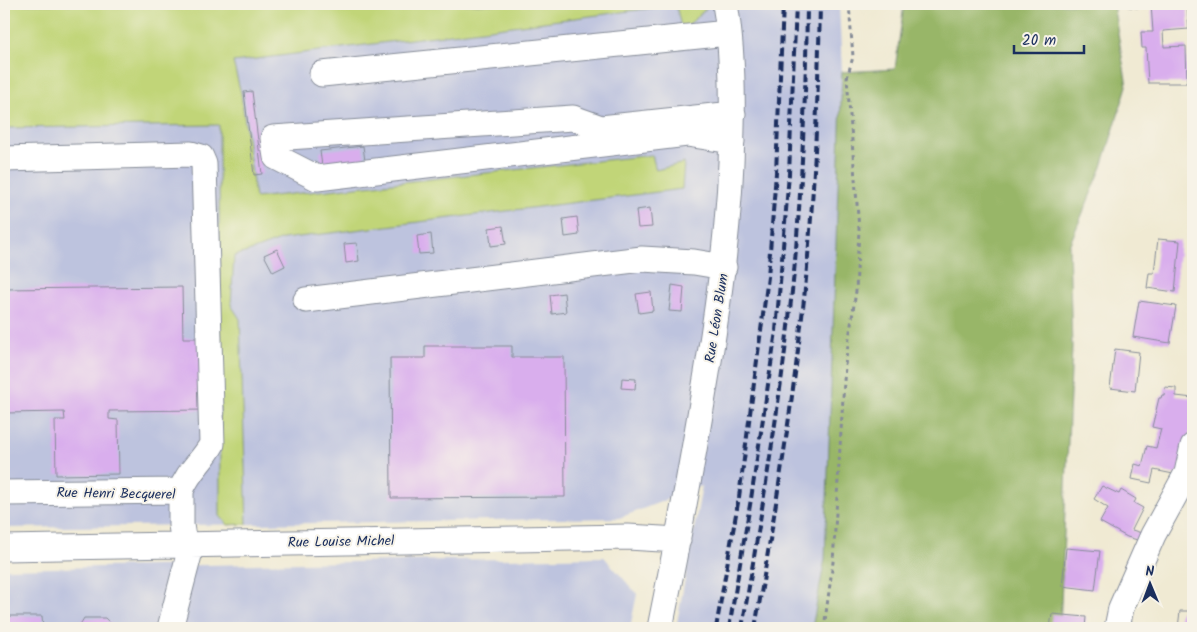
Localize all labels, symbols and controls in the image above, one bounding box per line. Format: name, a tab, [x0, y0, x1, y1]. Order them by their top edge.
scale bar	[1014, 22, 1084, 54]
text: 20 m	[1022, 29, 1056, 53]
street label: Rue Léon Blum	[699, 272, 735, 364]
street label: Rue Henri Becquerel	[56, 482, 176, 506]
street label: Rue Louise Michel	[288, 530, 395, 554]
north arrow	[1124, 560, 1174, 610]
text: N	[1145, 561, 1155, 583]

